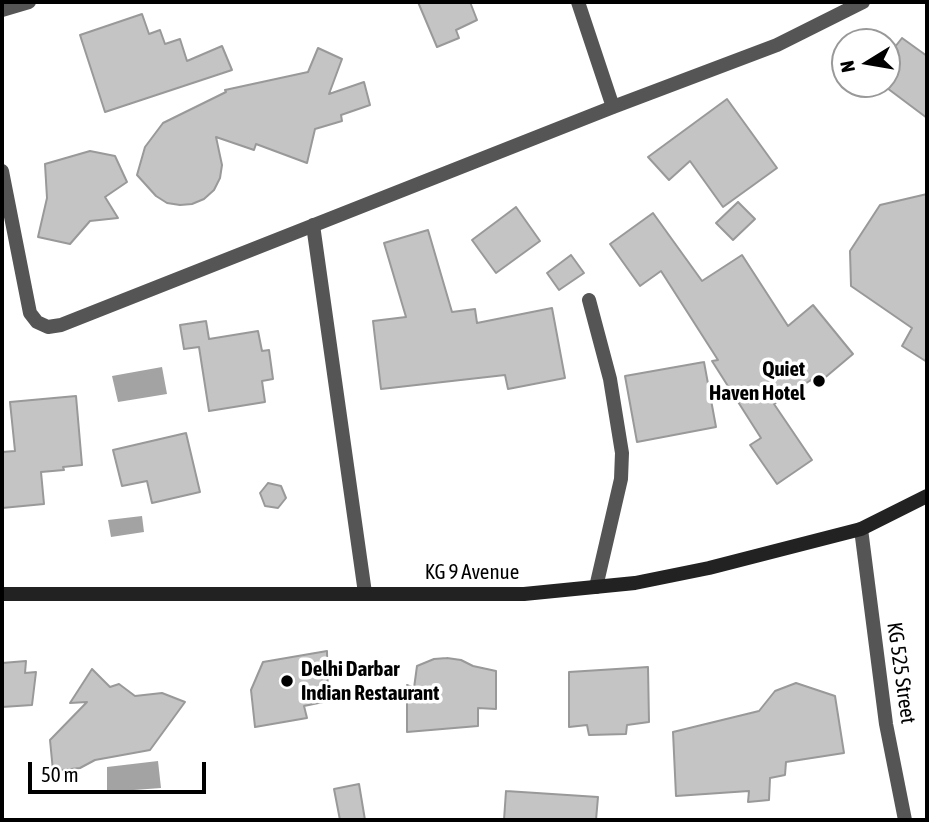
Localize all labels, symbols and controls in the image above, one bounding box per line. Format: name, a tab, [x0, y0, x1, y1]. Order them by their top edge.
north arrow	[831, 28, 901, 98]
text: N	[835, 59, 859, 74]
place label: Quiet Haven Hotel	[709, 356, 805, 406]
marker: Quiet Haven Hotel	[811, 373, 827, 389]
street label: KG 9 Avenue	[425, 559, 519, 585]
street label: KG 525 Street	[881, 621, 921, 725]
place label: Delhi Darbar Indian Restaurant	[301, 656, 439, 706]
marker: Delhi Darbar Indian Restaurant	[279, 673, 295, 689]
scale bar	[32, 748, 210, 792]
text: 50 m	[41, 762, 79, 786]

